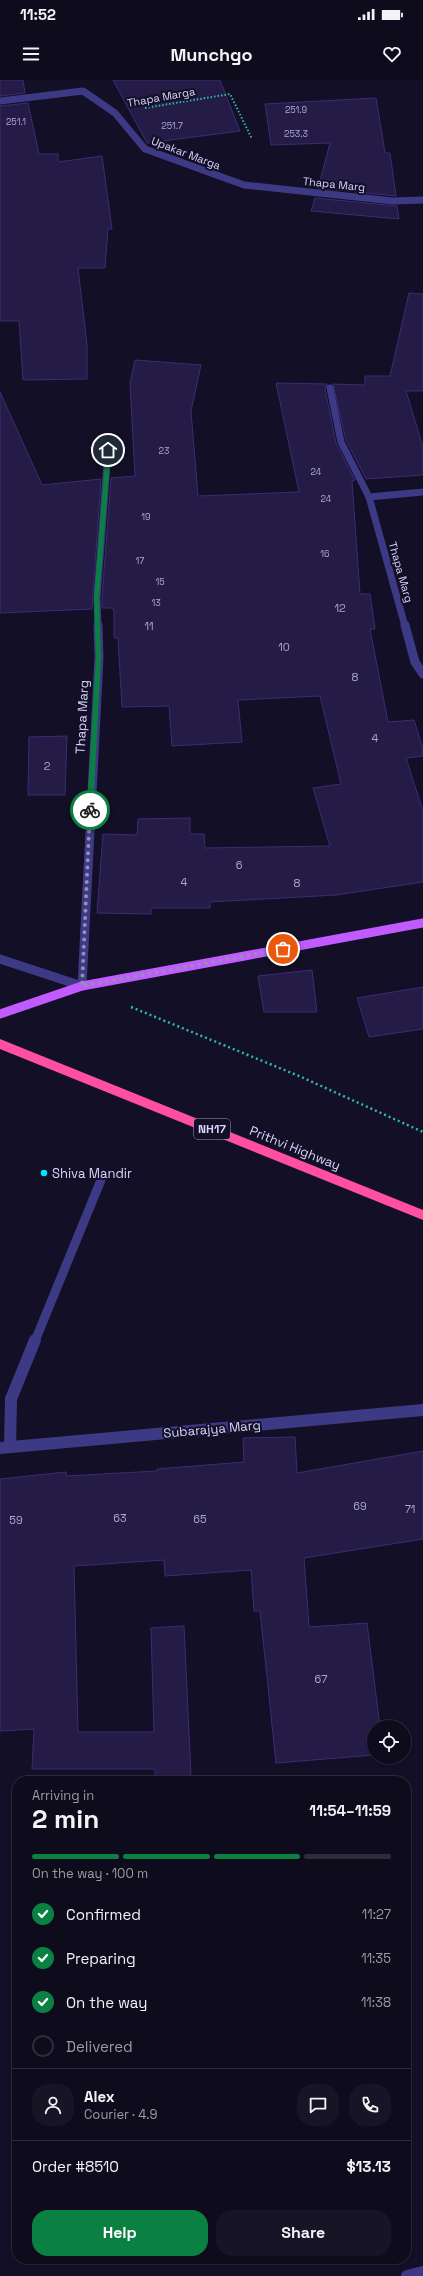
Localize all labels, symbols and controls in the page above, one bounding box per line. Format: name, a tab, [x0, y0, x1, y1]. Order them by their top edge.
text: 11:52	[20, 5, 56, 24]
icon: menu	[20, 43, 42, 65]
text: Munchgo	[170, 43, 253, 66]
icon: heart	[381, 43, 403, 65]
street label: Thapa Marga	[126, 84, 197, 110]
house number: 251.9	[285, 104, 307, 116]
house number: 251.1	[6, 116, 26, 128]
house number: 251.7	[161, 120, 183, 132]
house number: 253.3	[284, 128, 308, 140]
street label: Upakar Marga	[149, 133, 223, 173]
street label: Thapa Marg	[302, 174, 366, 194]
pin	[91, 433, 125, 467]
icon: home	[97, 439, 119, 461]
house number: 23	[159, 445, 169, 457]
house number: 24	[311, 466, 322, 478]
house number: 24	[321, 493, 332, 505]
house number: 19	[141, 511, 151, 523]
street label: Thapa Marg	[386, 540, 416, 604]
house number: 16	[320, 548, 330, 560]
house number: 17	[136, 555, 144, 567]
house number: 15	[155, 576, 165, 588]
house number: 13	[151, 597, 161, 609]
house number: 12	[334, 601, 346, 615]
house number: 11	[144, 619, 154, 633]
house number: 10	[278, 640, 290, 654]
house number: 8	[352, 670, 359, 684]
street label: Thapa Marg	[72, 680, 92, 754]
house number: 4	[372, 731, 379, 745]
house number: 2	[44, 759, 51, 773]
courier	[70, 790, 110, 830]
icon: bike	[79, 799, 101, 821]
house number: 6	[236, 858, 243, 872]
house number: 4	[181, 875, 188, 889]
house number: 8	[294, 876, 301, 890]
pin	[266, 932, 300, 966]
icon: bag	[272, 938, 294, 960]
road number: NH17	[194, 1119, 230, 1139]
street label: Prithvi Highway	[247, 1122, 343, 1174]
place label: Shiva Mandir	[52, 1165, 132, 1182]
marker: Shiva Mandir	[39, 1168, 49, 1178]
street label: Subarajya Marg	[163, 1416, 261, 1442]
house number: 69	[353, 1499, 367, 1513]
house number: 71	[405, 1502, 415, 1516]
house number: 63	[113, 1511, 127, 1525]
house number: 65	[193, 1512, 207, 1526]
house number: 59	[9, 1513, 23, 1527]
house number: 67	[315, 1672, 327, 1686]
map controls	[367, 1720, 411, 1764]
button: locate	[367, 1720, 411, 1764]
text: Arriving in	[32, 1787, 94, 1804]
text: 11:54–11:59	[309, 1801, 391, 1820]
text: 2 min	[32, 1802, 99, 1836]
text: On the way · 100 m	[32, 1865, 148, 1882]
icon: check	[32, 1903, 54, 1925]
text: Confirmed	[66, 1905, 141, 1924]
text: 11:27	[362, 1906, 391, 1923]
icon: check	[32, 1947, 54, 1969]
text: Preparing	[66, 1949, 136, 1968]
text: 11:35	[361, 1950, 391, 1967]
icon: check	[32, 1991, 54, 2013]
text: On the way	[66, 1993, 147, 2012]
text: 11:38	[361, 1994, 391, 2011]
text: Delivered	[66, 2037, 133, 2056]
button: person	[32, 2084, 74, 2126]
button: chat	[297, 2084, 339, 2126]
button: phone	[349, 2084, 391, 2126]
text: Alex	[84, 2087, 115, 2106]
text: Courier · 4.9	[84, 2106, 158, 2123]
text: Order #8510	[32, 2157, 119, 2176]
text: $13.13	[346, 2157, 391, 2176]
button: Help	[32, 2210, 208, 2256]
button: Share	[216, 2210, 391, 2256]

